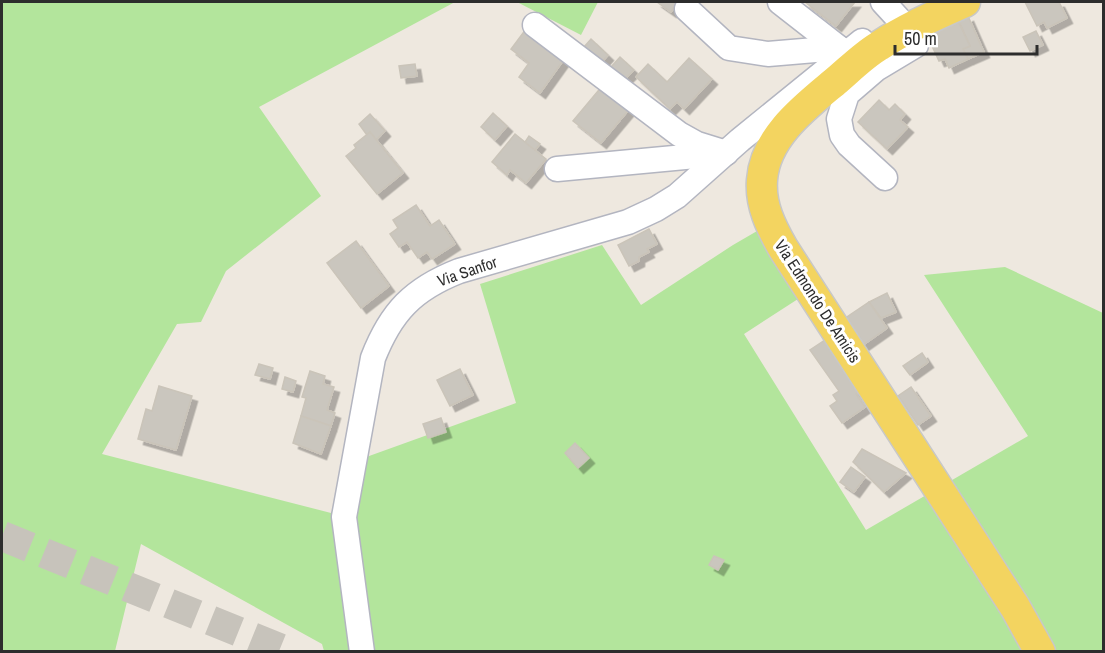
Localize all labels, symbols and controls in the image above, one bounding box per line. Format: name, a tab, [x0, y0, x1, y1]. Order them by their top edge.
scale bar	[895, 18, 1038, 56]
text: 50 m	[904, 26, 937, 51]
street label: Via Edmondo De Amicis	[770, 235, 866, 367]
street label: Via Sanfor	[434, 250, 500, 291]

